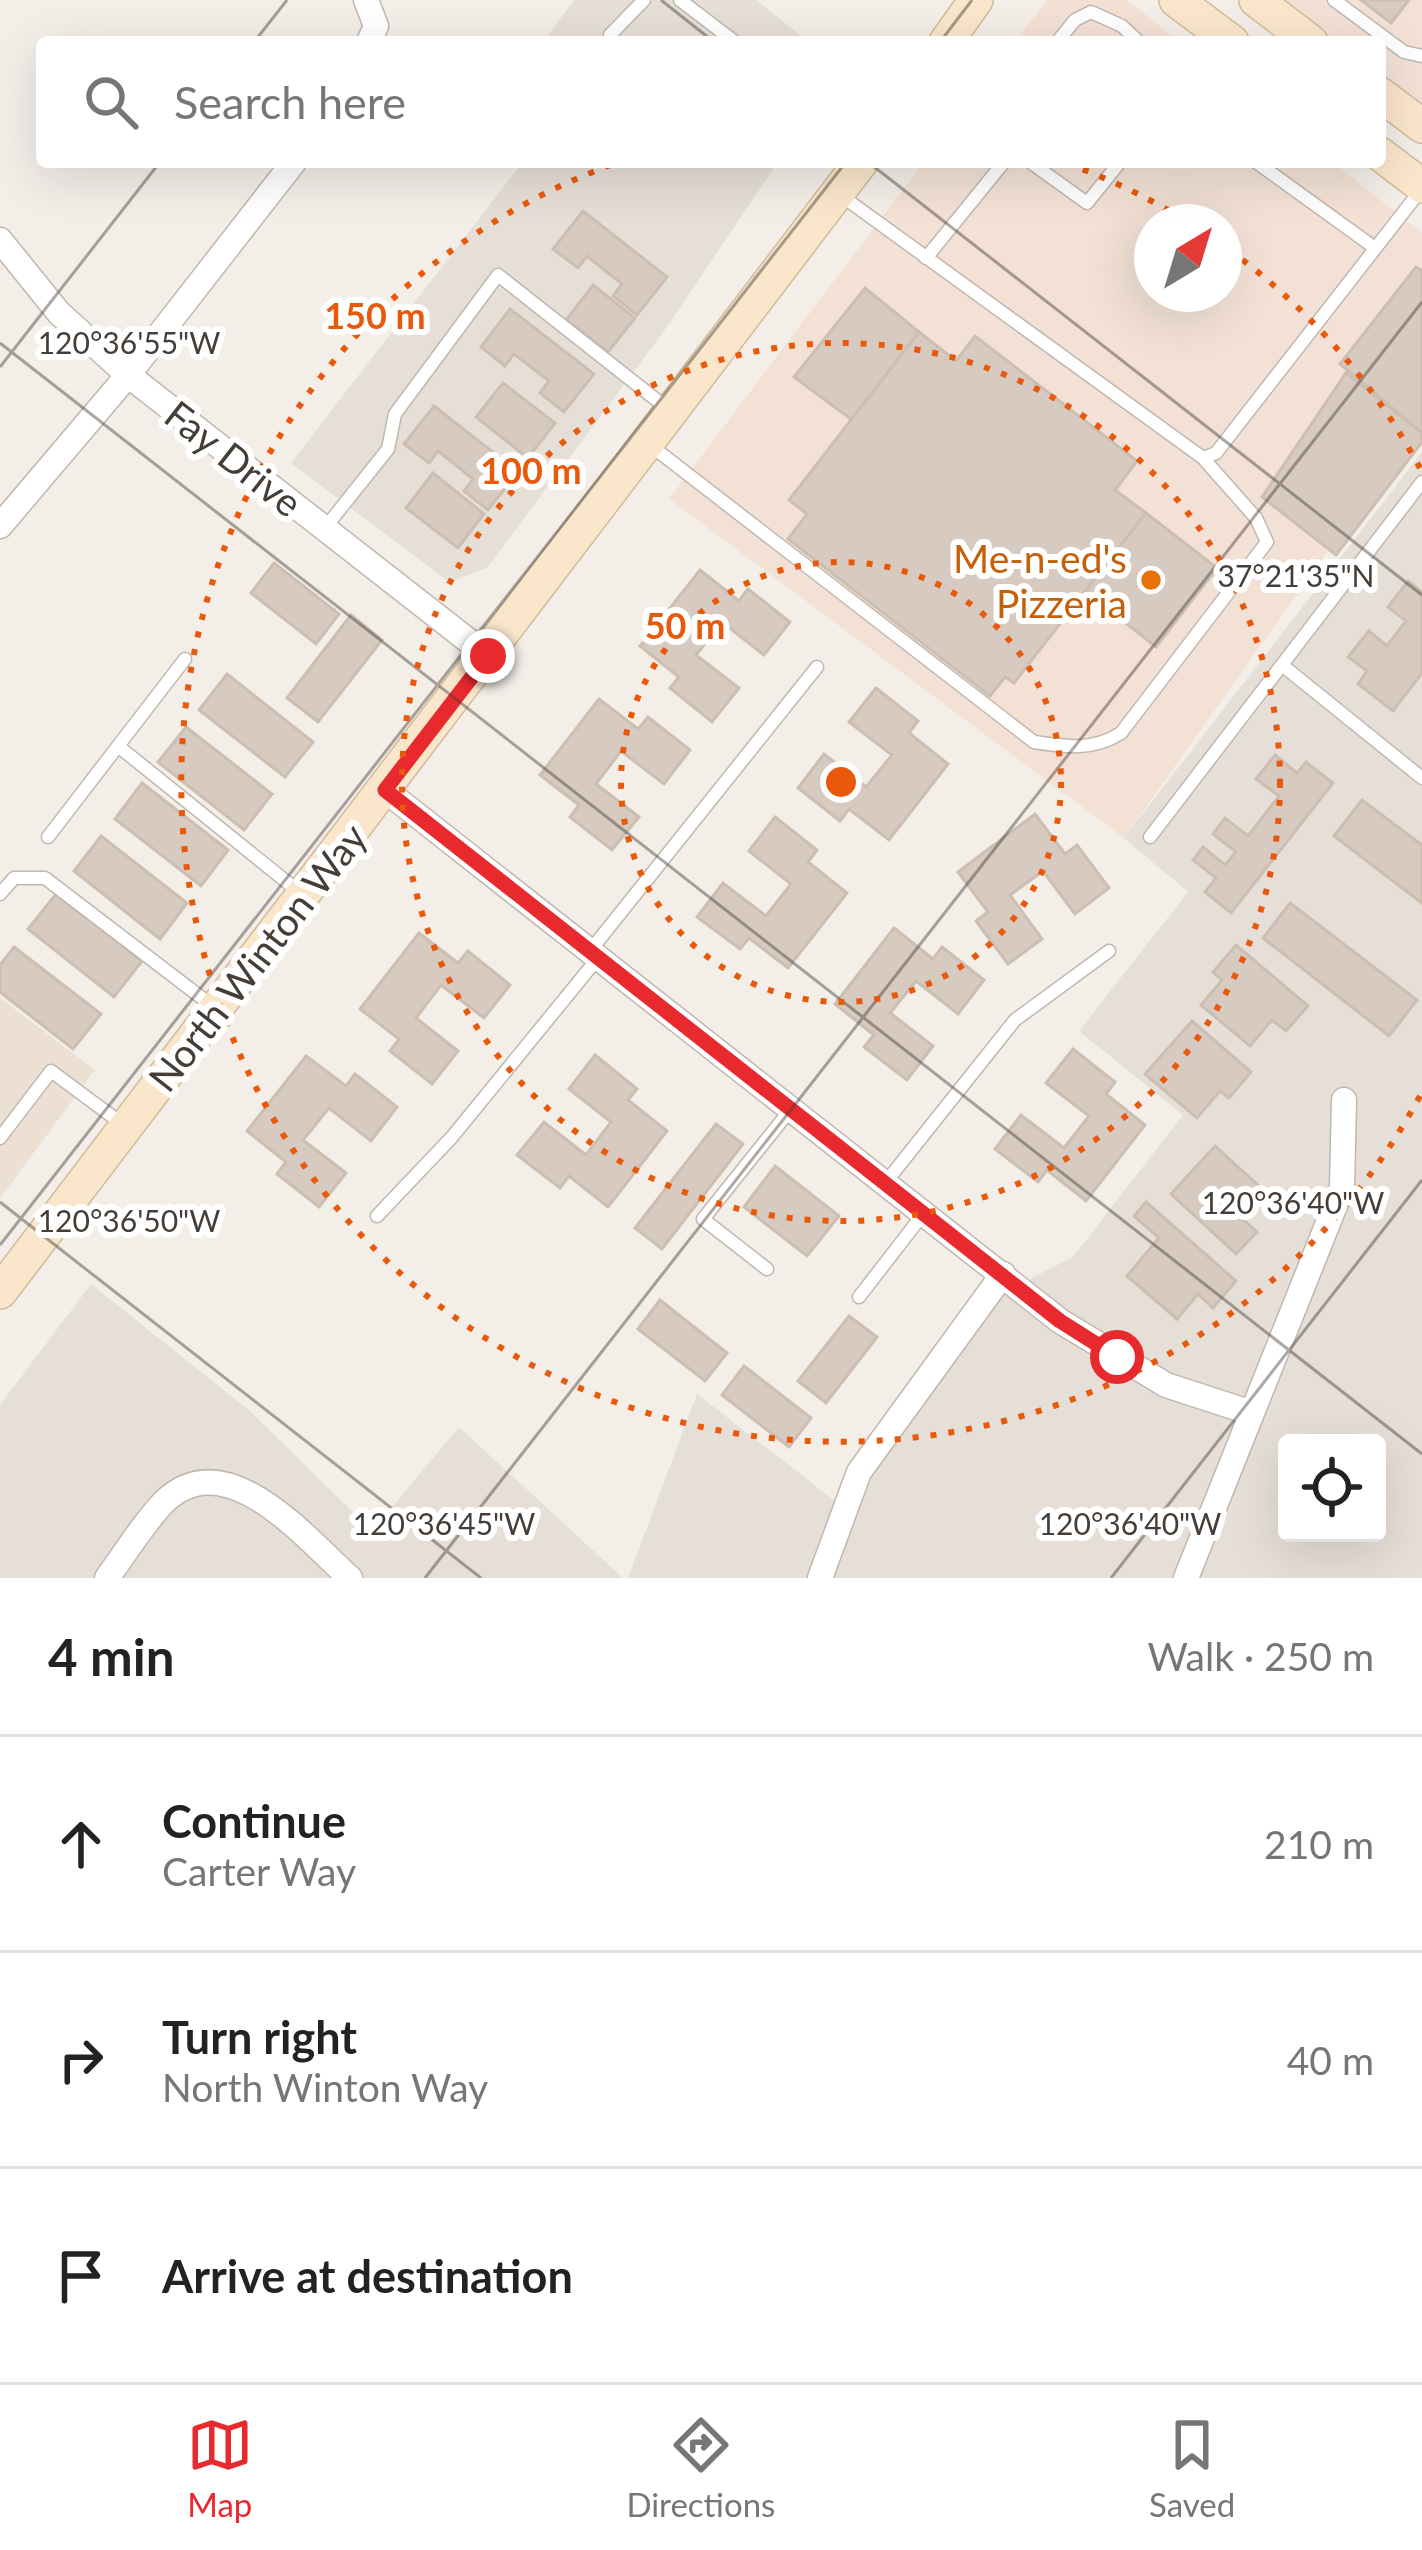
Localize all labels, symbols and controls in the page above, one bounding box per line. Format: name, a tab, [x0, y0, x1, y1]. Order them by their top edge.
search box	[36, 36, 1386, 168]
icon: search	[78, 69, 144, 135]
text: Search here	[174, 75, 406, 129]
north arrow	[1134, 204, 1242, 312]
text: 150 m	[324, 293, 426, 337]
text: 120°36'55"W	[38, 324, 220, 360]
street label: Fay Drive	[157, 391, 311, 525]
text: 100 m	[480, 448, 582, 492]
place label: Me-n-ed's Pizzeria	[953, 535, 1127, 626]
text: 37°21'35"N	[1218, 557, 1374, 593]
marker: Me-n-ed's Pizzeria	[1138, 567, 1164, 593]
text: 50 m	[645, 603, 725, 647]
route end	[461, 629, 515, 683]
centre of rings	[820, 761, 862, 803]
street label: North Winton Way	[138, 814, 376, 1100]
text: 120°36'40"W	[1202, 1184, 1384, 1220]
text: 120°36'50"W	[38, 1202, 220, 1238]
route start	[1090, 1330, 1144, 1384]
map controls	[1278, 1434, 1386, 1542]
button: locate	[1278, 1434, 1386, 1542]
text: 120°36'45"W	[353, 1505, 535, 1541]
text: 120°36'40"W	[1039, 1505, 1221, 1541]
text: 4 min	[48, 1626, 174, 1687]
text: Walk · 250 m	[1147, 1633, 1374, 1679]
text: Continue	[162, 1794, 346, 1848]
icon: ahead	[48, 1811, 114, 1877]
text: 210 m	[1264, 1821, 1374, 1867]
text: Carter Way	[162, 1848, 356, 1894]
text: Turn right	[162, 2010, 357, 2064]
icon: right	[48, 2027, 114, 2093]
text: 40 m	[1287, 2037, 1374, 2083]
text: North Winton Way	[162, 2064, 488, 2110]
icon: arrive	[48, 2243, 114, 2309]
text: Arrive at destination	[162, 2249, 573, 2303]
tab: Map	[187, 2412, 253, 2524]
tab: Directions	[626, 2412, 775, 2524]
tab: Saved	[1149, 2412, 1235, 2524]

